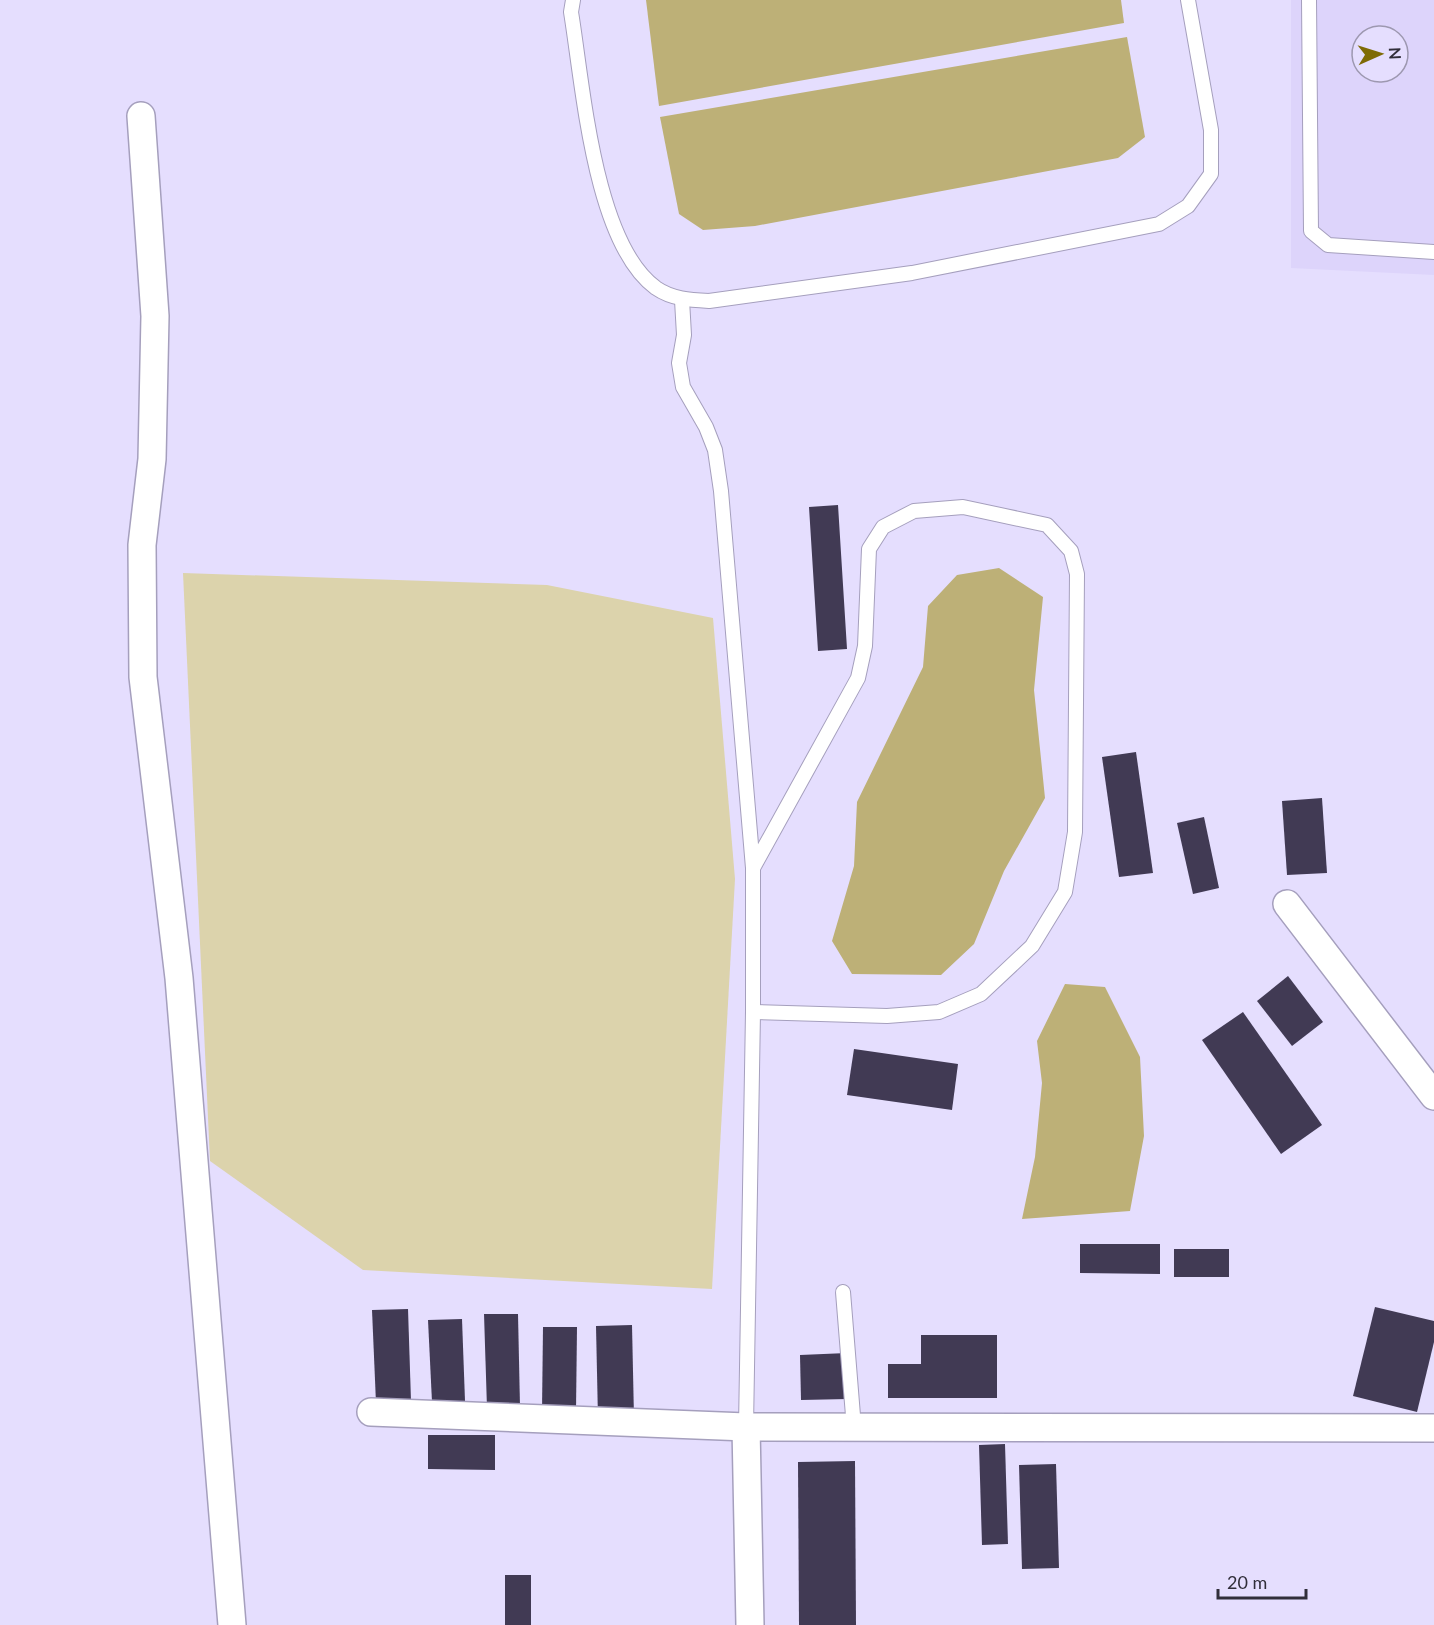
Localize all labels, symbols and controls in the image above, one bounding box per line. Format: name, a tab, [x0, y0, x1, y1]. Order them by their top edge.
north arrow	[1350, 24, 1410, 84]
text: N	[1386, 47, 1405, 60]
scale bar	[1218, 1562, 1306, 1600]
text: 20 m	[1227, 1571, 1267, 1593]

